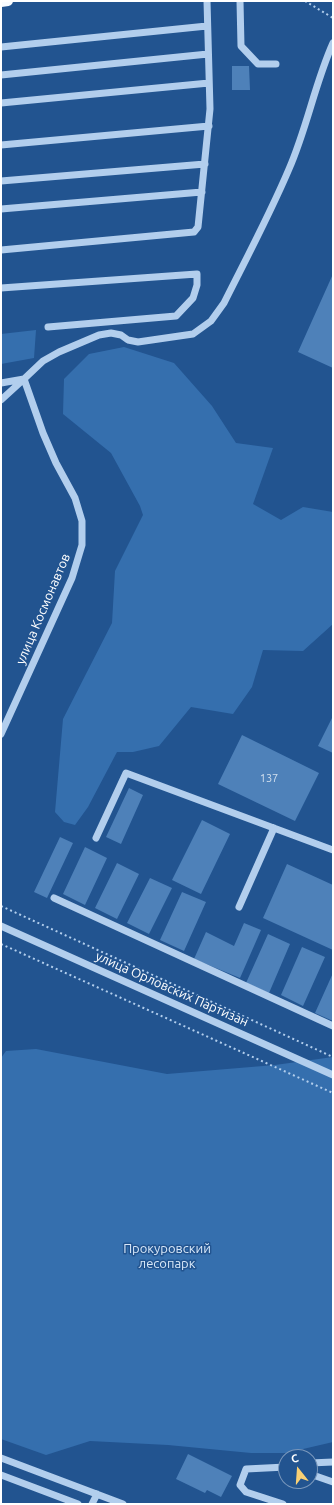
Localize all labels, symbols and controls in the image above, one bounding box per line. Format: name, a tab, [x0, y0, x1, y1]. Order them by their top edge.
street label: улица Космонавтов	[13, 551, 73, 667]
house number: 137	[260, 771, 278, 785]
street label: улица Орловских Партизан	[93, 948, 251, 1030]
park label: Прокуровский лесопарк	[123, 1241, 211, 1272]
north arrow	[278, 1449, 318, 1489]
text: С	[290, 1452, 300, 1465]

